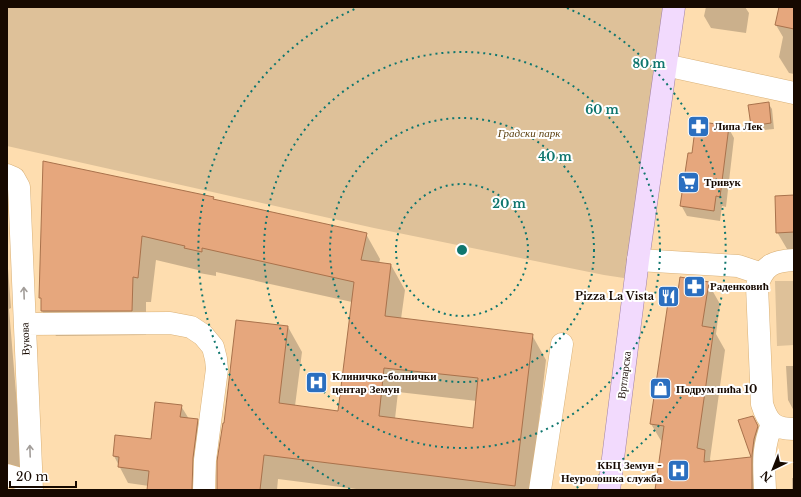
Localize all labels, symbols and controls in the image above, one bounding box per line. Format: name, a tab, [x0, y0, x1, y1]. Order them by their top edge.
text: 80 m	[632, 56, 666, 71]
text: 60 m	[585, 102, 620, 117]
pharmacy icon: Липа Лек	[686, 113, 712, 139]
place label: Липа Лек	[714, 119, 763, 133]
park label: Градски парк	[497, 126, 561, 140]
text: 40 m	[538, 149, 572, 164]
supermarket icon: Тривук	[676, 169, 702, 195]
place label: Тривук	[704, 175, 741, 189]
text: 20 m	[492, 196, 526, 211]
centre of rings	[455, 243, 469, 257]
pharmacy icon: Раденковић	[681, 273, 707, 299]
place label: Раденковић	[710, 279, 769, 293]
restaurant icon: Pizza La Vista	[656, 283, 682, 309]
one-way arrow	[20, 287, 27, 300]
place label: Pizza La Vista	[575, 289, 655, 303]
street label: Вукова	[17, 322, 33, 356]
street label: Вртларска	[614, 350, 634, 400]
hospital icon: Клиничко-болнички центар Земун	[303, 369, 329, 395]
place label: Клиничко-болнички центар Земун	[332, 369, 437, 396]
shop icon: Подрум пића 10	[647, 376, 673, 402]
place label: Подрум пића 10	[676, 382, 757, 396]
one-way arrow	[26, 445, 34, 458]
north arrow	[753, 449, 793, 489]
place label: КБЦ Земун - Неуролошка служба	[561, 458, 662, 485]
hospital icon: КБЦ Земун - Неуролошка служба	[665, 458, 691, 484]
scale bar	[10, 463, 76, 489]
text: N	[757, 467, 775, 485]
text: 20 m	[16, 469, 48, 484]

